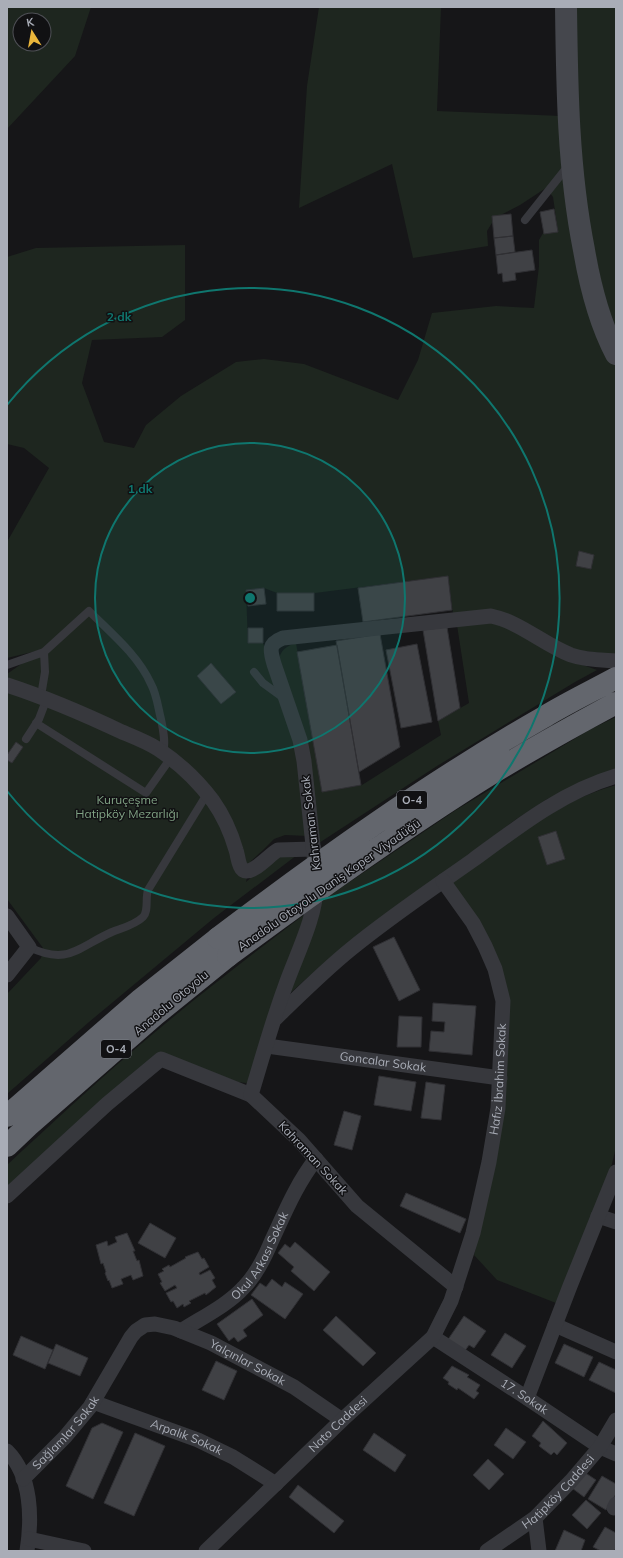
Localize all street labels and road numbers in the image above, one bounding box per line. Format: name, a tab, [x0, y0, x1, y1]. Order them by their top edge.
street label: Kahraman Sokak	[297, 774, 324, 871]
road number: O-4	[397, 791, 427, 809]
street label: Anadolu Otoyolu Daniş Koper Viyadüğü	[234, 815, 423, 954]
street label: Anadolu Otoyolu	[130, 967, 211, 1038]
street label: Hafız İbrahim Sokak	[486, 1022, 509, 1136]
road number: O-4	[101, 1040, 131, 1058]
street label: Goncalar Sokak	[339, 1048, 428, 1075]
street label: Kahraman Sokak	[275, 1118, 352, 1198]
street label: Okul Arkası Sokak	[228, 1208, 291, 1303]
street label: Yalçınlar Sokak	[206, 1335, 289, 1389]
street label: 17. Sokak	[498, 1375, 552, 1418]
street label: Sağlamlar Sokak	[29, 1392, 102, 1473]
street label: Nato Caddesi	[305, 1393, 370, 1455]
street label: Arpalık Sokak	[149, 1415, 226, 1458]
street label: Hatipköy Caddesi	[519, 1451, 597, 1532]

